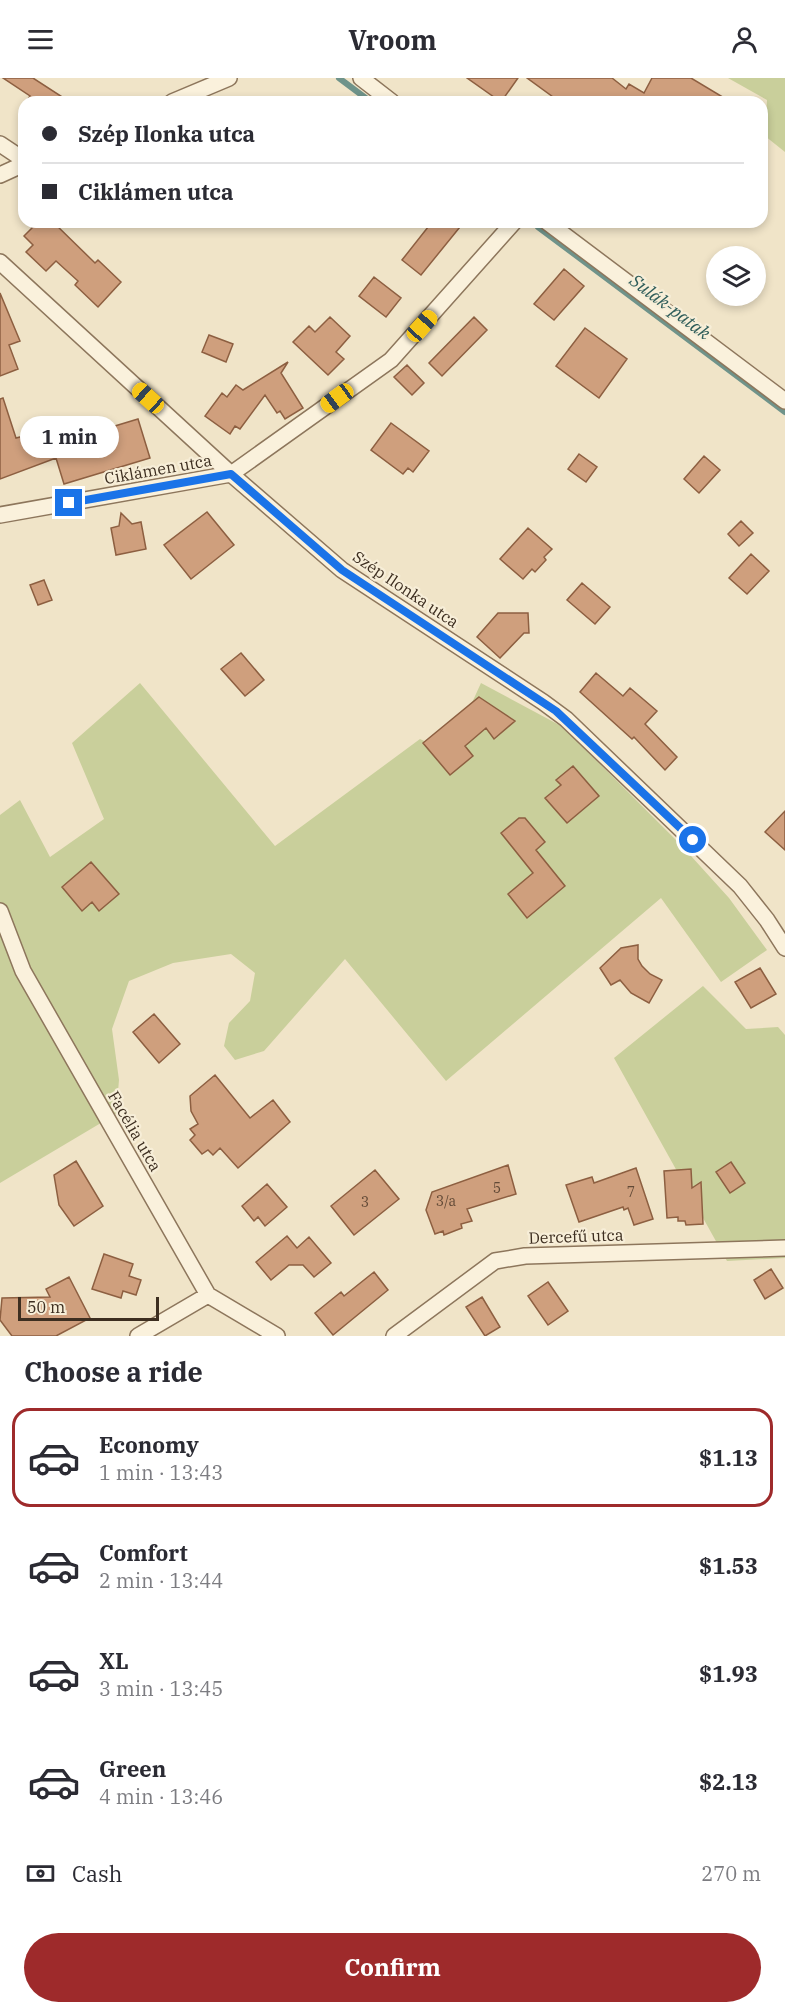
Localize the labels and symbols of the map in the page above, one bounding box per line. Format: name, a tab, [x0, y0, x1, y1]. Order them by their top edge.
water label: Sulák-patak	[624, 268, 716, 345]
car	[403, 307, 441, 345]
car	[129, 379, 167, 417]
car	[317, 380, 357, 416]
callout: 1 min	[20, 416, 118, 458]
street label: Ciklámen utca	[103, 450, 213, 488]
route end	[55, 489, 82, 516]
street label: Szép Ilonka utca	[349, 546, 463, 632]
route start	[679, 826, 706, 853]
street label: Facélia utca	[104, 1087, 166, 1175]
house number: 5	[493, 1179, 501, 1197]
house number: 7	[627, 1183, 635, 1201]
house number: 3/a	[436, 1192, 457, 1210]
house number: 3	[361, 1193, 369, 1211]
street label: Dercefű utca	[528, 1224, 624, 1248]
scale bar	[18, 1294, 159, 1322]

